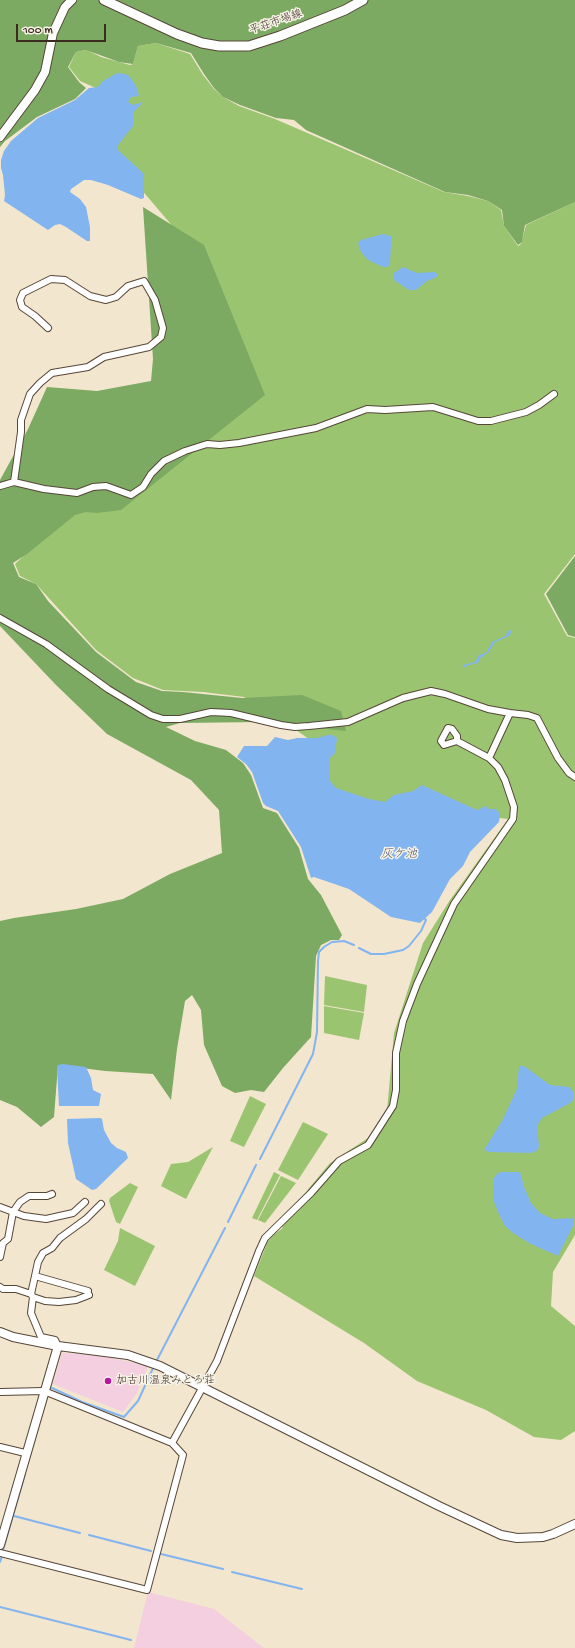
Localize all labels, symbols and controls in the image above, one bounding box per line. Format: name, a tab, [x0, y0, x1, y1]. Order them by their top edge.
street label: 平荘市場線	[248, 8, 304, 38]
scale bar	[18, 16, 108, 42]
text: 100 m	[23, 24, 53, 38]
water label: 灰ケ池	[381, 848, 417, 862]
place label: 加古川温泉みとろ荘	[116, 1374, 215, 1388]
marker: 加古川温泉みとろ荘	[103, 1376, 113, 1386]

